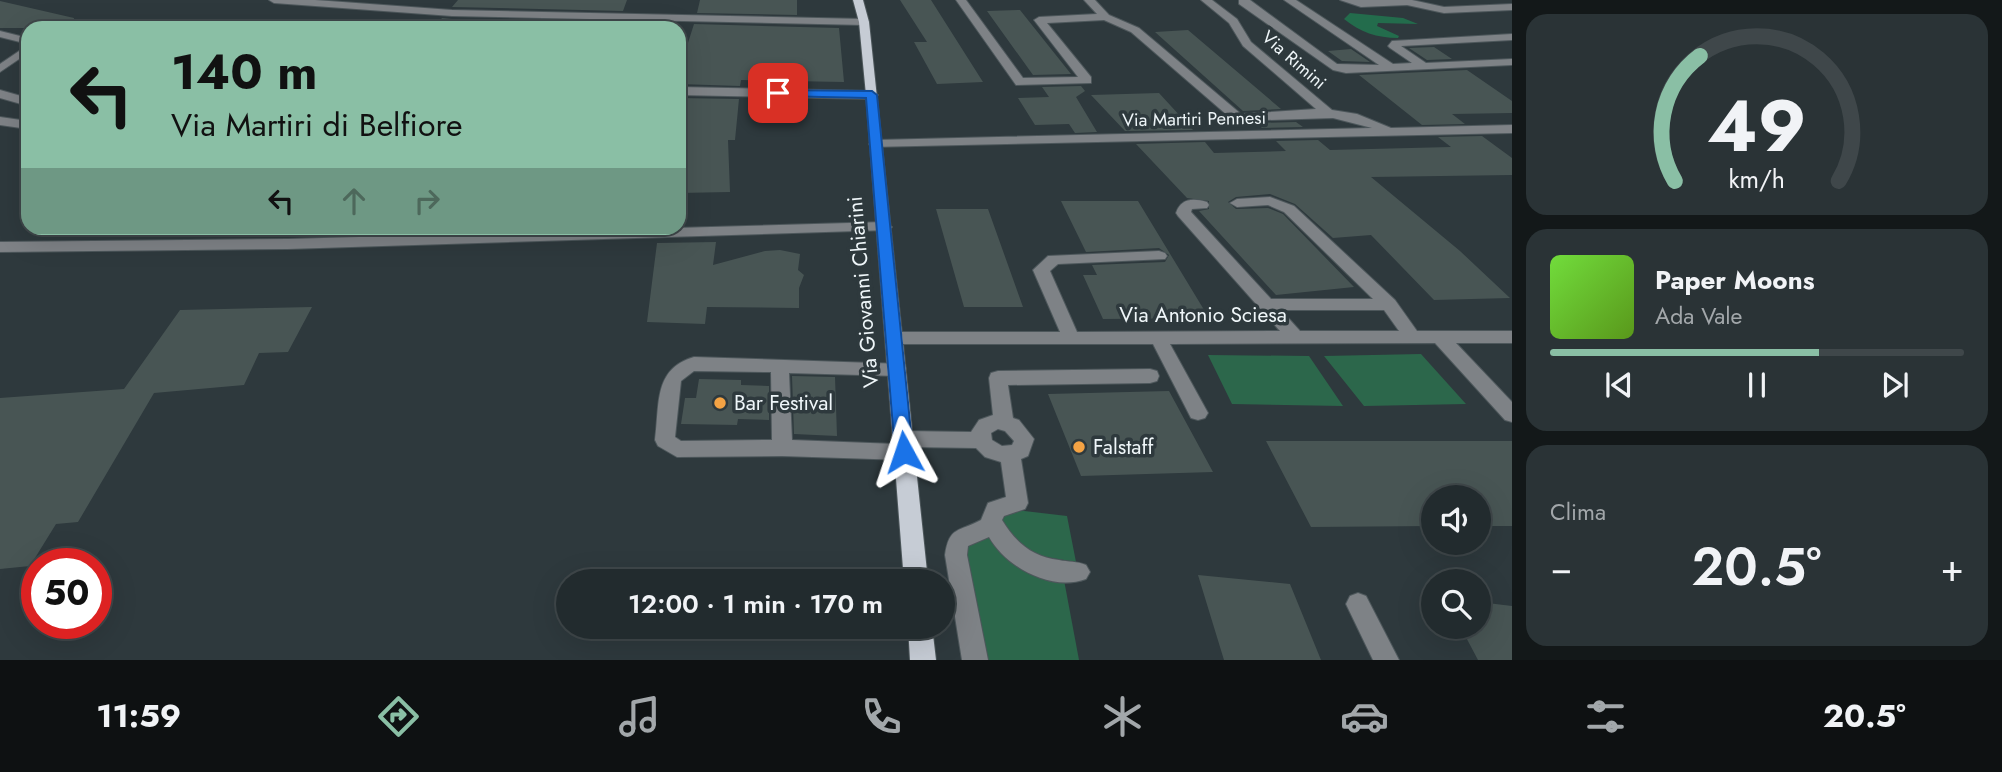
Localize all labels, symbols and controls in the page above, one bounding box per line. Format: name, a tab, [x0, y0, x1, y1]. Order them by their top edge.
street label: Via Rimini	[1256, 25, 1332, 95]
text: 140 m	[171, 37, 317, 107]
icon: left	[56, 49, 147, 140]
pin	[748, 63, 808, 123]
text: 49	[1707, 73, 1807, 178]
icon: arrive	[759, 74, 797, 112]
text: Via Martiri di Belfiore	[171, 102, 462, 148]
street label: Via Martiri Pennesi	[1122, 105, 1266, 133]
text: km/h	[1729, 160, 1785, 196]
icon: left	[262, 182, 300, 220]
icon: ahead	[335, 182, 373, 220]
icon: right	[408, 182, 446, 220]
street label: Via Giovanni Chiarini	[840, 195, 886, 389]
text: Paper Moons	[1655, 261, 1815, 299]
text: Ada Vale	[1655, 299, 1742, 333]
street label: Via Antonio Sciesa	[1119, 300, 1287, 330]
icon: previous	[1600, 366, 1638, 404]
icon: pause	[1738, 366, 1776, 404]
icon: next	[1876, 366, 1914, 404]
place label: Bar Festival	[734, 388, 833, 418]
marker: Bar Festival	[712, 395, 728, 411]
position arrow	[867, 415, 941, 489]
place label: Falstaff	[1093, 432, 1154, 462]
marker: Falstaff	[1071, 439, 1087, 455]
map controls	[1421, 485, 1491, 639]
button: sound	[1421, 485, 1491, 555]
text: Clima	[1550, 495, 1606, 529]
text: 20.5°	[1692, 529, 1821, 605]
text: −	[1550, 540, 1572, 595]
text: +	[1941, 540, 1964, 595]
speed limit sign: 50	[21, 548, 112, 639]
button: search	[1421, 569, 1491, 639]
text: 12:00 · 1 min · 170 m	[628, 585, 883, 623]
icon: directions	[374, 692, 423, 741]
icon: music	[615, 692, 664, 741]
icon: phone	[857, 692, 906, 741]
icon: climate	[1098, 692, 1147, 741]
icon: car	[1340, 692, 1389, 741]
icon: filters	[1581, 692, 1630, 741]
text: 11:59	[96, 693, 181, 739]
text: 20.5°	[1823, 693, 1906, 739]

